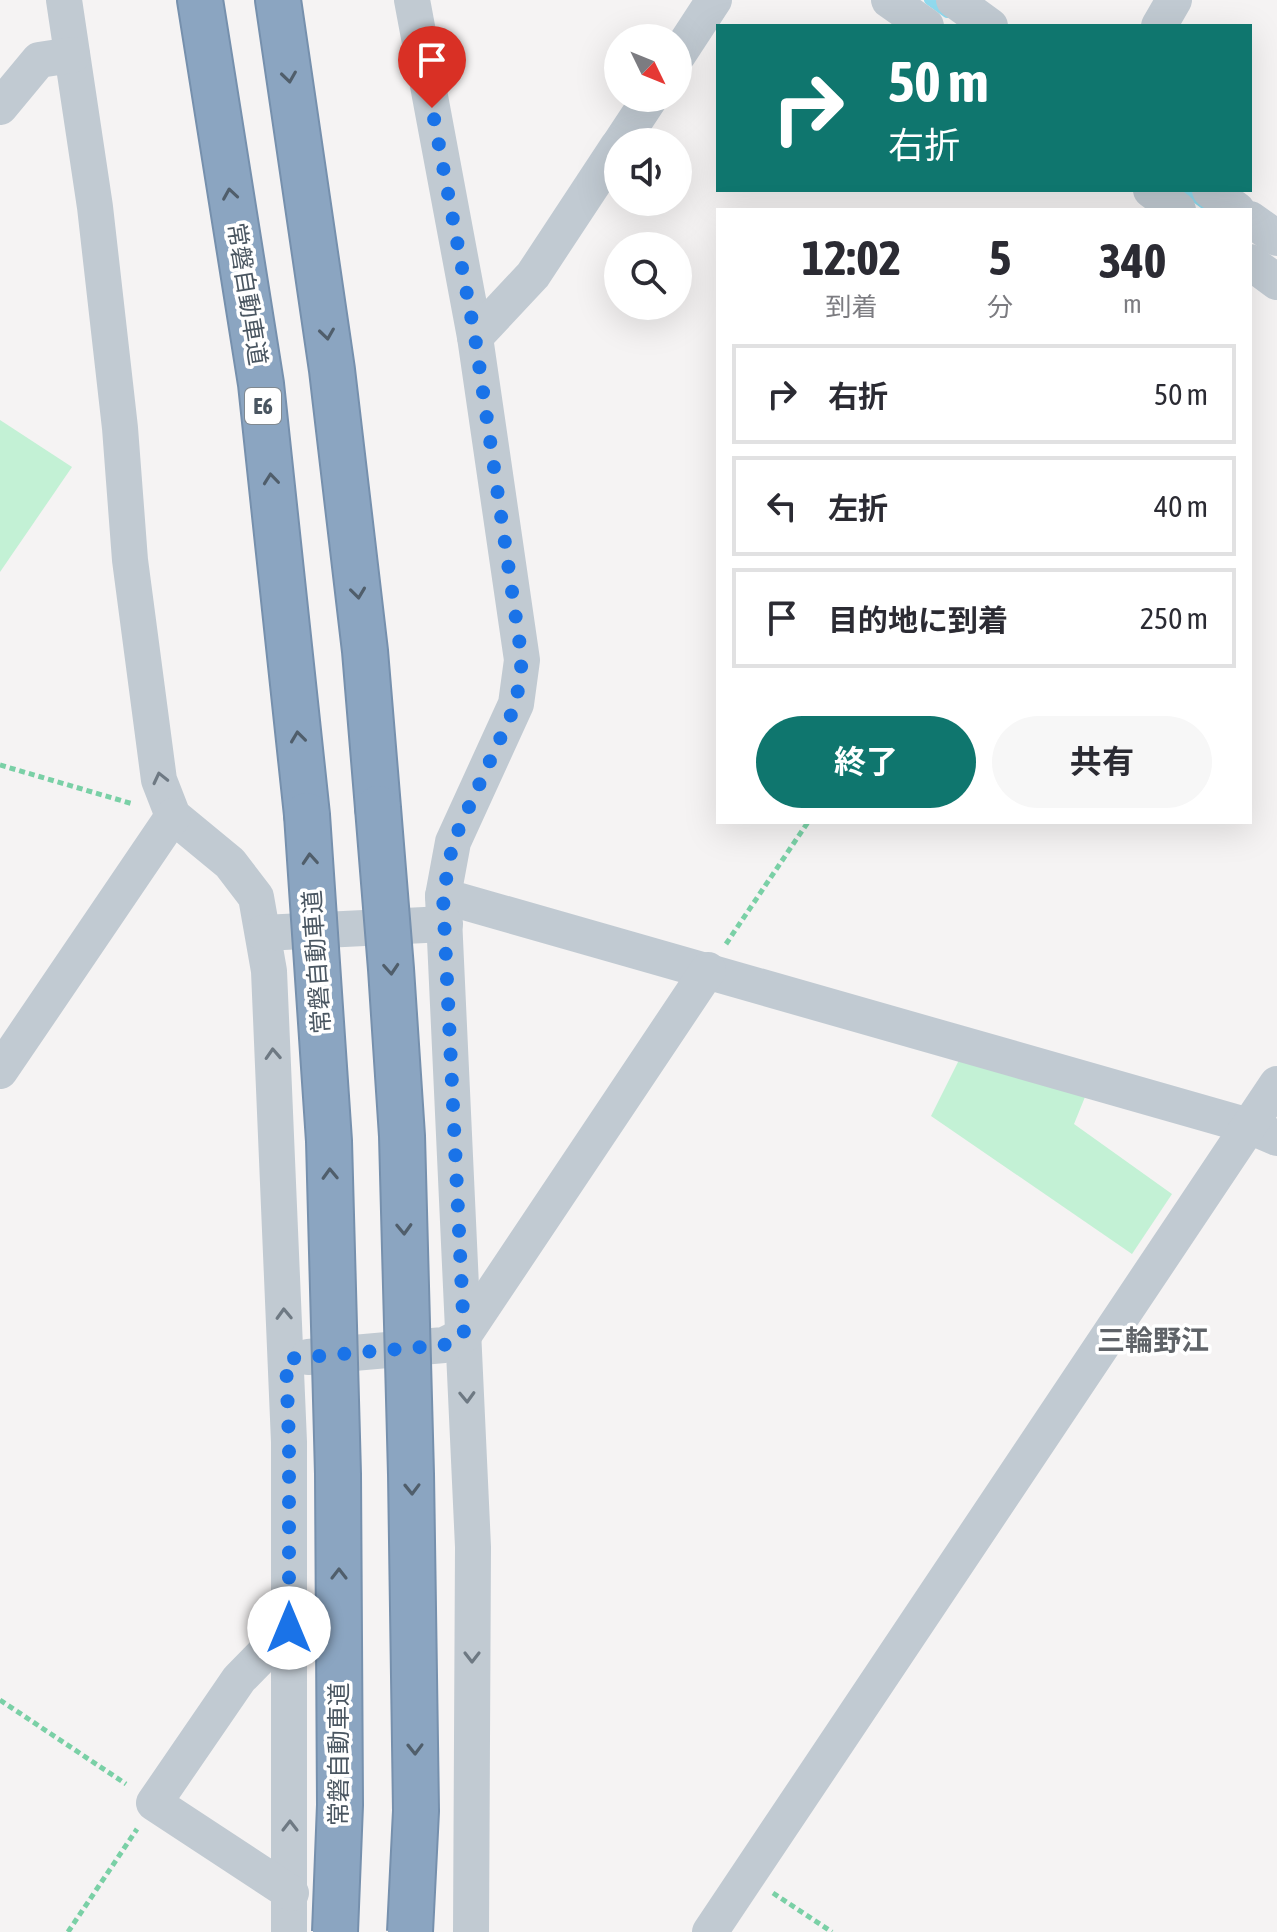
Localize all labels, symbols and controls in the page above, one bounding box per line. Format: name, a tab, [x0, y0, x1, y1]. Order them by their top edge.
north arrow	[604, 24, 692, 112]
map controls	[604, 24, 692, 320]
pin	[398, 26, 466, 108]
icon: arrive	[410, 38, 454, 82]
text: 50 m	[888, 50, 989, 114]
icon: right	[756, 56, 860, 160]
one-way arrow	[280, 70, 297, 84]
text: 右折	[888, 124, 960, 166]
button: sound	[604, 128, 692, 216]
one-way arrow	[223, 187, 240, 200]
street label: 常磐自動車道	[223, 221, 272, 367]
text: 12:02	[802, 230, 901, 285]
text: 5	[989, 230, 1011, 285]
button: search	[604, 232, 692, 320]
text: 340	[1099, 233, 1166, 288]
text: m	[1123, 289, 1142, 319]
text: 到着	[825, 292, 878, 322]
text: 分	[987, 292, 1013, 322]
one-way arrow	[318, 328, 335, 341]
icon: right	[760, 372, 804, 416]
text: 50 m	[1154, 377, 1208, 411]
text: 右折	[828, 379, 888, 413]
road number: E6	[245, 388, 281, 424]
one-way arrow	[262, 472, 279, 485]
icon: left	[760, 484, 804, 528]
text: 40 m	[1154, 489, 1208, 523]
text: 左折	[828, 491, 888, 525]
one-way arrow	[349, 586, 366, 599]
icon: arrive	[760, 596, 804, 640]
text: 250 m	[1140, 601, 1208, 635]
text: 目的地に到着	[828, 603, 1008, 637]
button: 終了	[756, 716, 976, 808]
button: 共有	[992, 716, 1212, 808]
one-way arrow	[290, 730, 307, 743]
one-way arrow	[152, 771, 169, 785]
one-way arrow	[302, 852, 319, 865]
street label: 常磐自動車道	[298, 889, 335, 1035]
one-way arrow	[382, 963, 399, 976]
one-way arrow	[265, 1047, 282, 1060]
one-way arrow	[321, 1167, 338, 1180]
one-way arrow	[396, 1223, 413, 1236]
one-way arrow	[275, 1307, 292, 1320]
district label: 三輪野江	[1097, 1324, 1209, 1356]
one-way arrow	[458, 1391, 475, 1404]
one-way arrow	[403, 1483, 420, 1496]
one-way arrow	[330, 1567, 348, 1580]
position arrow	[247, 1586, 331, 1670]
one-way arrow	[463, 1651, 481, 1664]
street label: 常磐自動車道	[325, 1682, 352, 1826]
one-way arrow	[406, 1743, 424, 1756]
one-way arrow	[281, 1819, 299, 1832]

